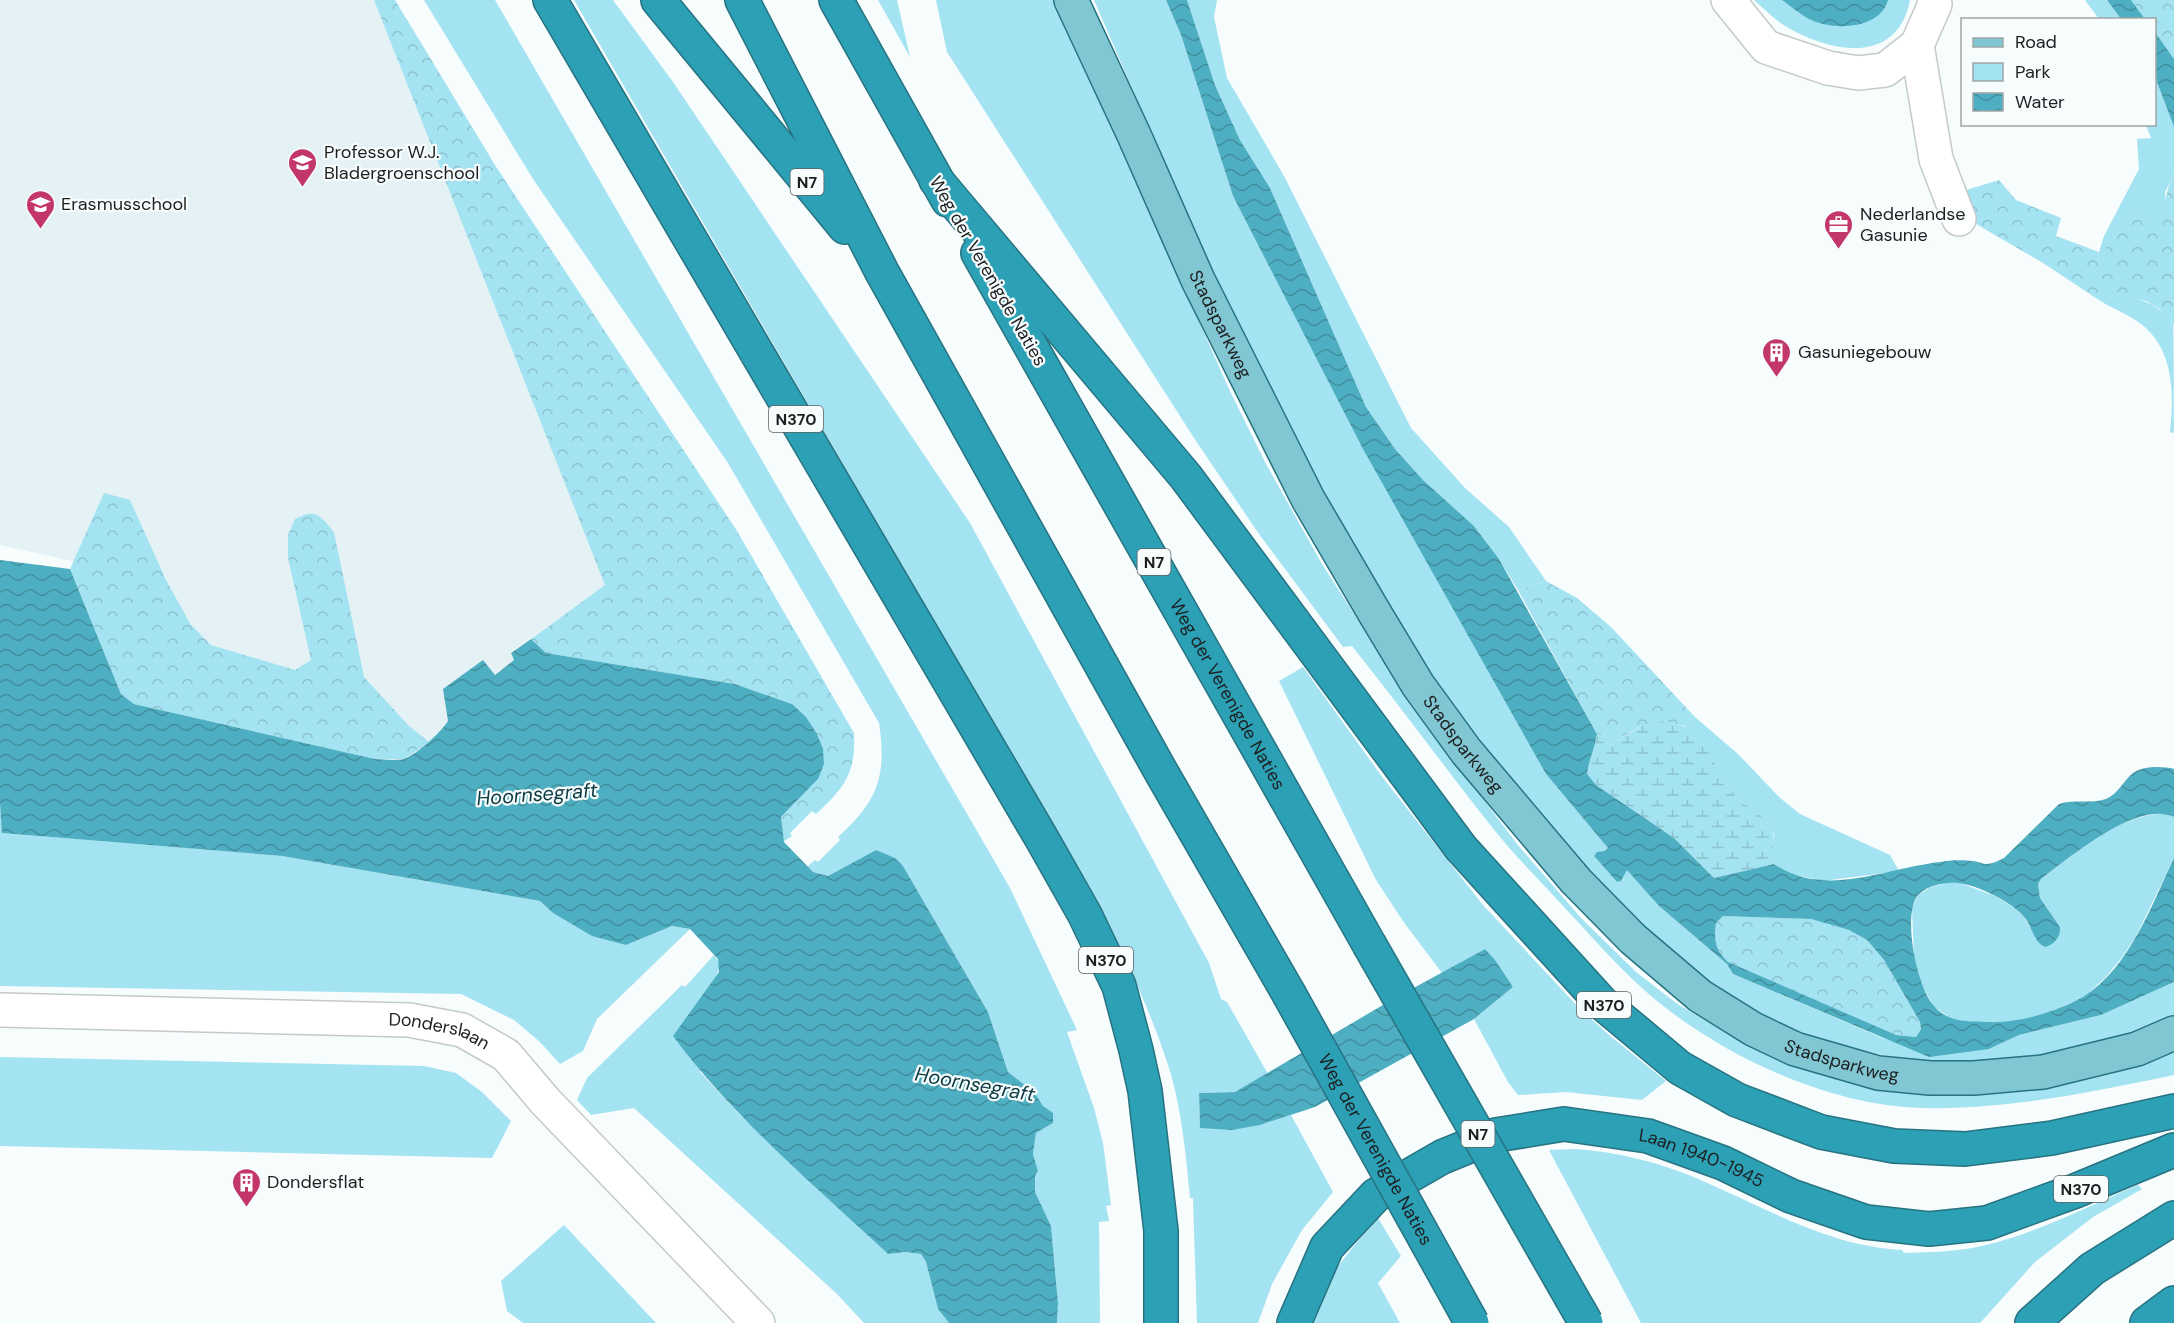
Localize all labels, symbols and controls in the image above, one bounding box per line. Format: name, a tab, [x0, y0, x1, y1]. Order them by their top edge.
legend	[1961, 18, 2156, 126]
text: Road	[2015, 30, 2057, 54]
text: Park	[2015, 60, 2051, 84]
text: Water	[2015, 90, 2065, 114]
place label: Professor W.J. Bladergroenschool	[324, 140, 479, 185]
school or university icon: Professor W.J. Bladergroenschool	[287, 146, 319, 188]
road number: N7	[790, 169, 824, 195]
street label: Weg der Verenigde Naties	[924, 172, 1052, 370]
school or university icon: Erasmusschool	[24, 188, 56, 230]
place label: Erasmusschool	[61, 192, 187, 216]
place label: Nederlandse Gasunie	[1860, 202, 1966, 247]
office icon: Nederlandse Gasunie	[1823, 208, 1855, 250]
street label: Stadsparkweg	[1183, 266, 1257, 382]
building icon: Gasuniegebouw	[1761, 336, 1793, 378]
place label: Gasuniegebouw	[1798, 340, 1932, 364]
road number: N370	[769, 406, 823, 432]
road number: N7	[1138, 549, 1170, 575]
street label: Weg der Verenigde Naties	[1164, 595, 1291, 794]
street label: Stadsparkweg	[1417, 690, 1509, 798]
water label: Hoornsegraft	[476, 777, 599, 811]
road number: N370	[1079, 947, 1133, 973]
road number: N370	[1577, 992, 1631, 1018]
street label: Donderslaan	[388, 1008, 494, 1055]
street label: Stadsparkweg	[1780, 1034, 1900, 1087]
street label: Weg der Verenigde Naties	[1313, 1050, 1438, 1250]
water label: Hoornsegraft	[913, 1061, 1037, 1107]
road number: N7	[1462, 1121, 1494, 1147]
street label: Laan 1940-1945	[1637, 1123, 1768, 1193]
building icon: Dondersflat	[230, 1166, 262, 1208]
place label: Dondersflat	[267, 1170, 364, 1194]
road number: N370	[2054, 1176, 2108, 1202]

